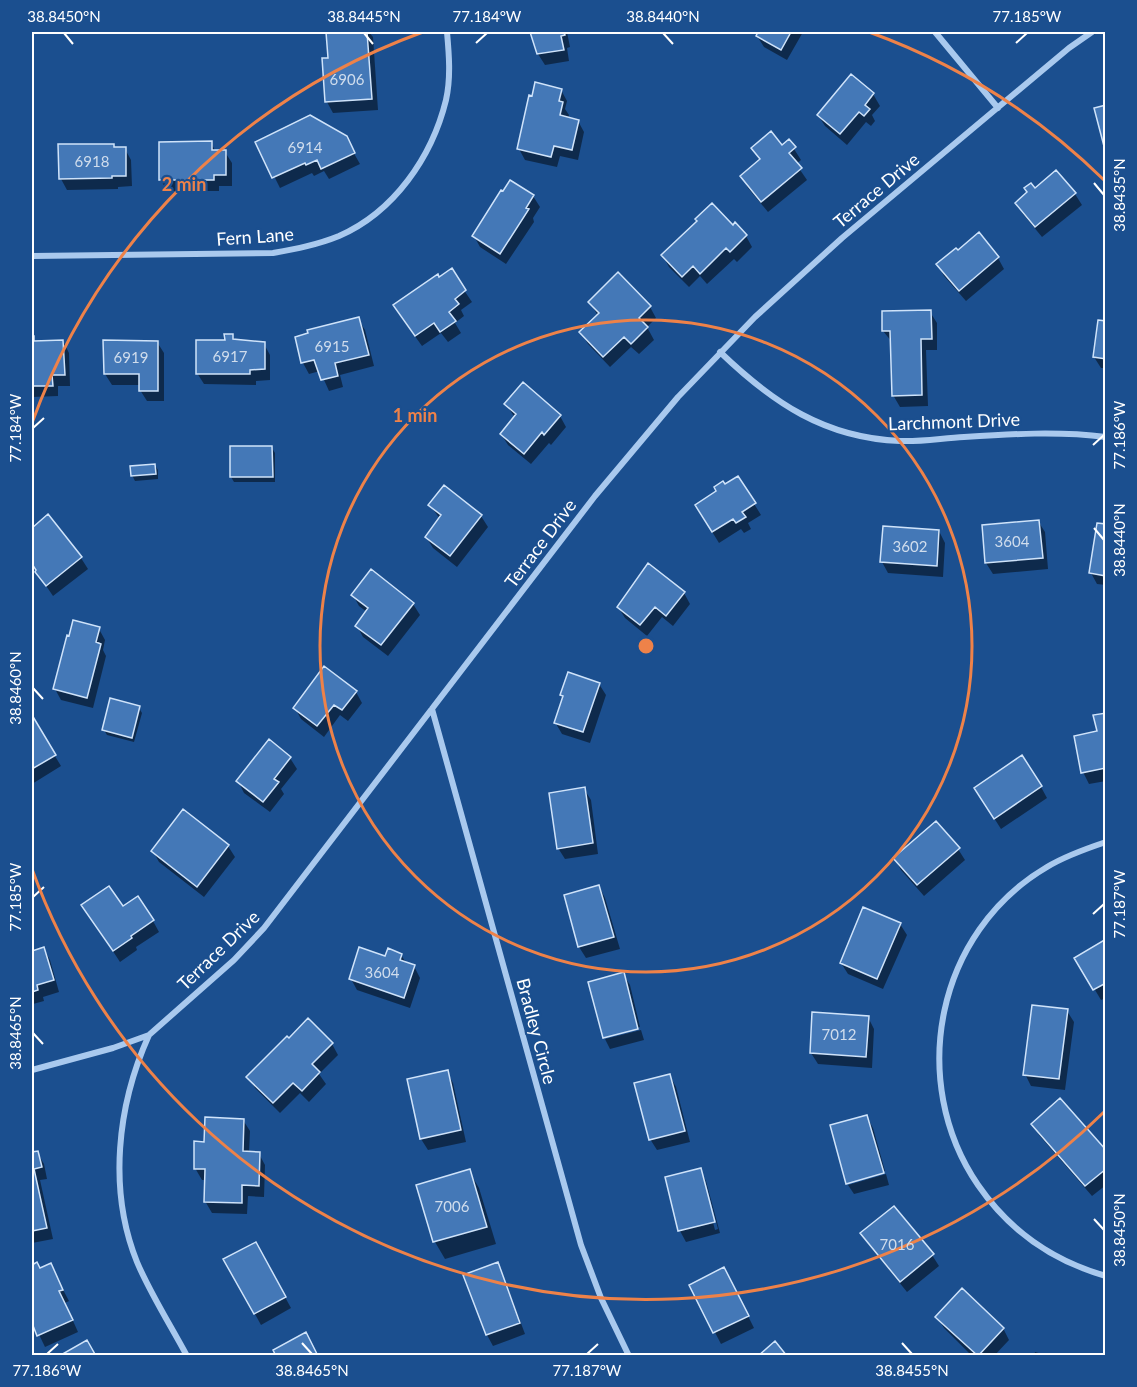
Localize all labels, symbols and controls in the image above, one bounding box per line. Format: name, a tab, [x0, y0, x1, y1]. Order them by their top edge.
text: 38.8450°N	[27, 7, 101, 25]
text: 38.8445°N	[327, 7, 401, 25]
text: 77.184°W	[453, 7, 522, 25]
text: 38.8440°N	[626, 7, 700, 25]
text: 77.185°W	[993, 7, 1062, 25]
house number: 6906	[330, 70, 365, 88]
house number: 6914	[288, 138, 323, 156]
street label: Terrace Drive	[829, 148, 923, 232]
house number: 6918	[75, 152, 109, 170]
text: 38.8435°N	[1110, 158, 1128, 232]
text: 2 min	[162, 173, 206, 195]
street label: Fern Lane	[215, 222, 295, 250]
house number: 6915	[315, 337, 349, 355]
house number: 6917	[213, 347, 248, 365]
house number: 6919	[114, 348, 148, 366]
text: 77.184°W	[6, 393, 24, 462]
text: 77.186°W	[1110, 400, 1128, 469]
text: 1 min	[393, 404, 437, 426]
street label: Larchmont Drive	[888, 408, 1020, 434]
street label: Terrace Drive	[500, 494, 580, 592]
text: 38.8440°N	[1110, 503, 1128, 577]
house number: 3604	[995, 532, 1030, 550]
house number: 3602	[893, 537, 927, 555]
centre of rings	[636, 636, 656, 656]
text: 38.8460°N	[6, 651, 24, 725]
text: 77.185°W	[6, 862, 24, 931]
text: 77.187°W	[1110, 869, 1128, 938]
street label: Terrace Drive	[172, 906, 264, 994]
house number: 3604	[365, 963, 400, 981]
street label: Bradley Circle	[512, 976, 562, 1086]
text: 38.8465°N	[6, 996, 24, 1070]
house number: 7012	[822, 1025, 856, 1043]
text: 38.8450°N	[1110, 1193, 1128, 1267]
house number: 7006	[435, 1197, 470, 1215]
house number: 7016	[880, 1235, 915, 1253]
text: 77.186°W	[13, 1361, 82, 1379]
text: 38.8465°N	[275, 1361, 349, 1379]
text: 77.187°W	[553, 1361, 622, 1379]
text: 38.8455°N	[875, 1361, 949, 1379]

